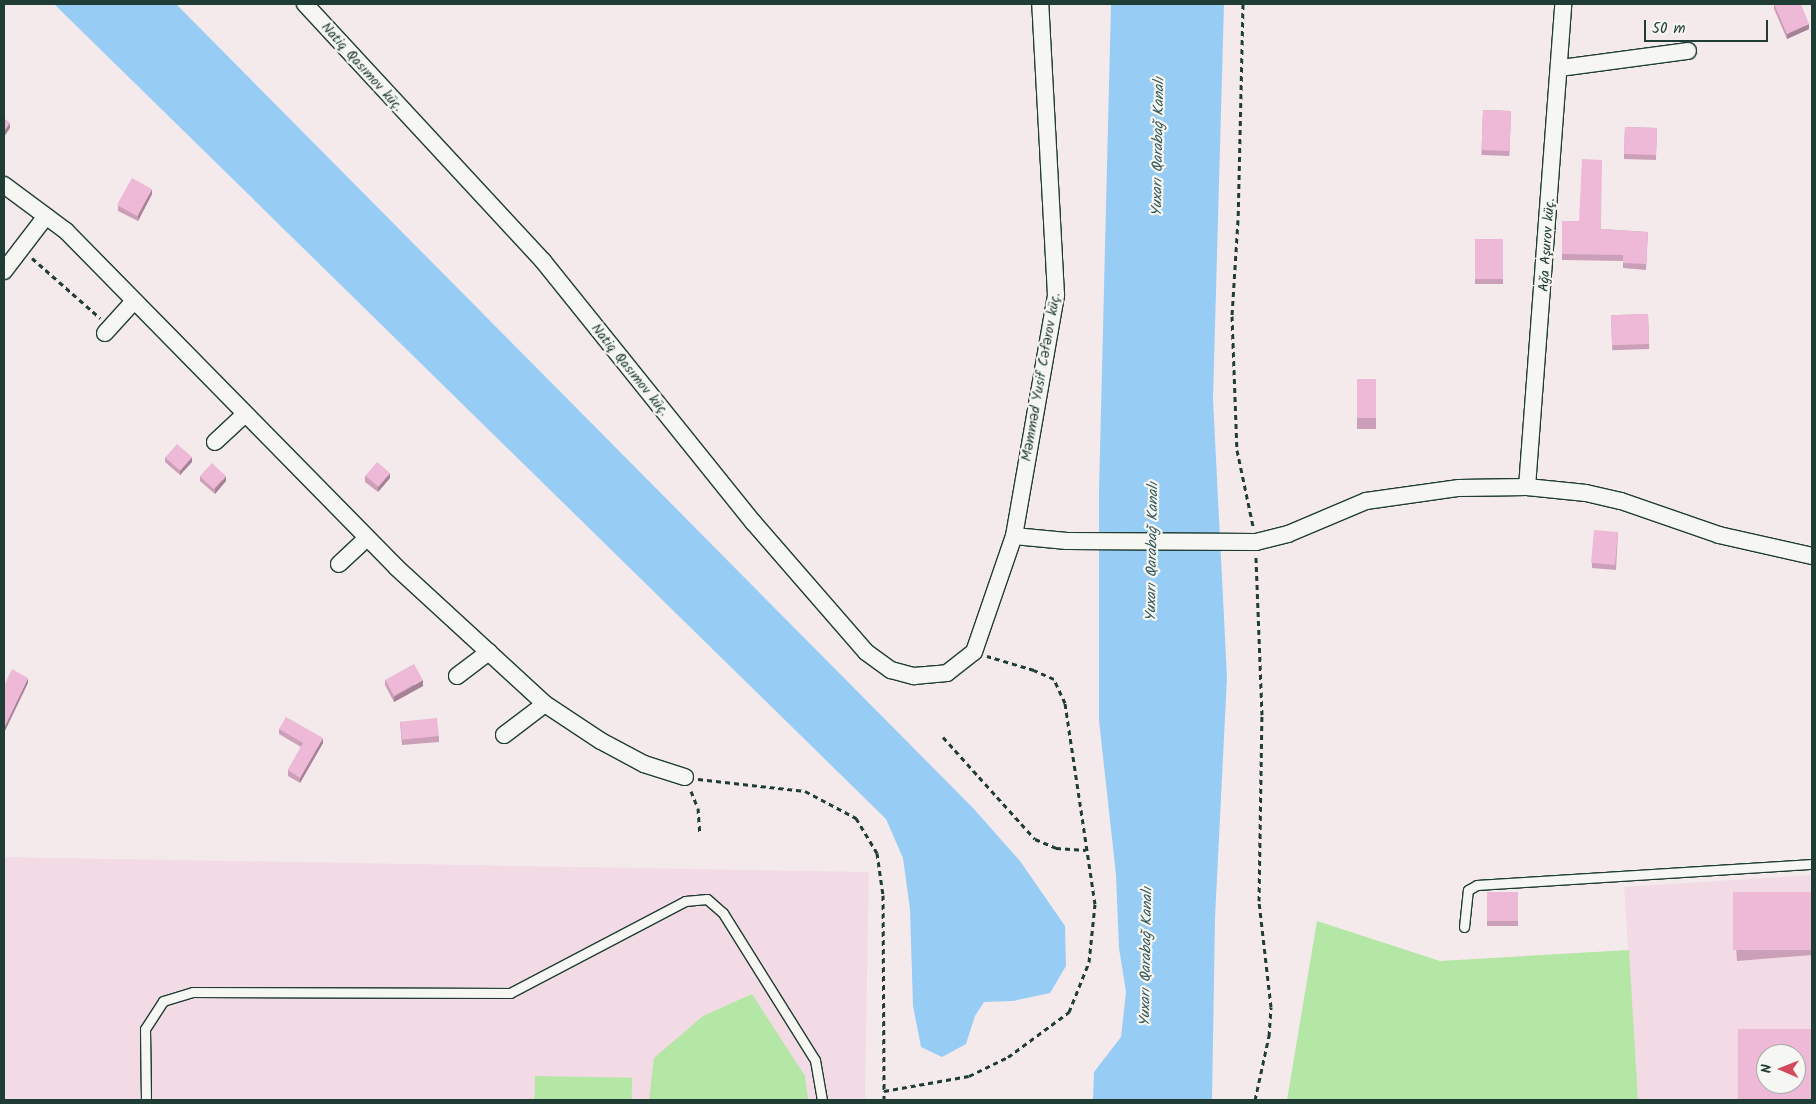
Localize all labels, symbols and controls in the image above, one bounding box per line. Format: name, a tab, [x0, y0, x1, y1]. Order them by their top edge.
scale bar	[1646, 10, 1770, 42]
text: 50 m	[1652, 17, 1686, 41]
street label: Natiq Qasımov küç.	[318, 19, 406, 115]
water label: Yuxarı Qarabağ Kanalı	[1149, 77, 1169, 217]
street label: Ağa Aşurov küç.	[1535, 198, 1559, 292]
street label: Məmməd Yusif Cəfərov küç.	[1018, 291, 1064, 463]
street label: Natiq Qasımov küç.	[588, 320, 672, 420]
water label: Yuxarı Qarabağ Kanalı	[1143, 482, 1163, 622]
water label: Yuxarı Qarabağ Kanalı	[1137, 887, 1157, 1027]
north arrow	[1756, 1044, 1806, 1094]
text: N	[1756, 1064, 1778, 1073]

